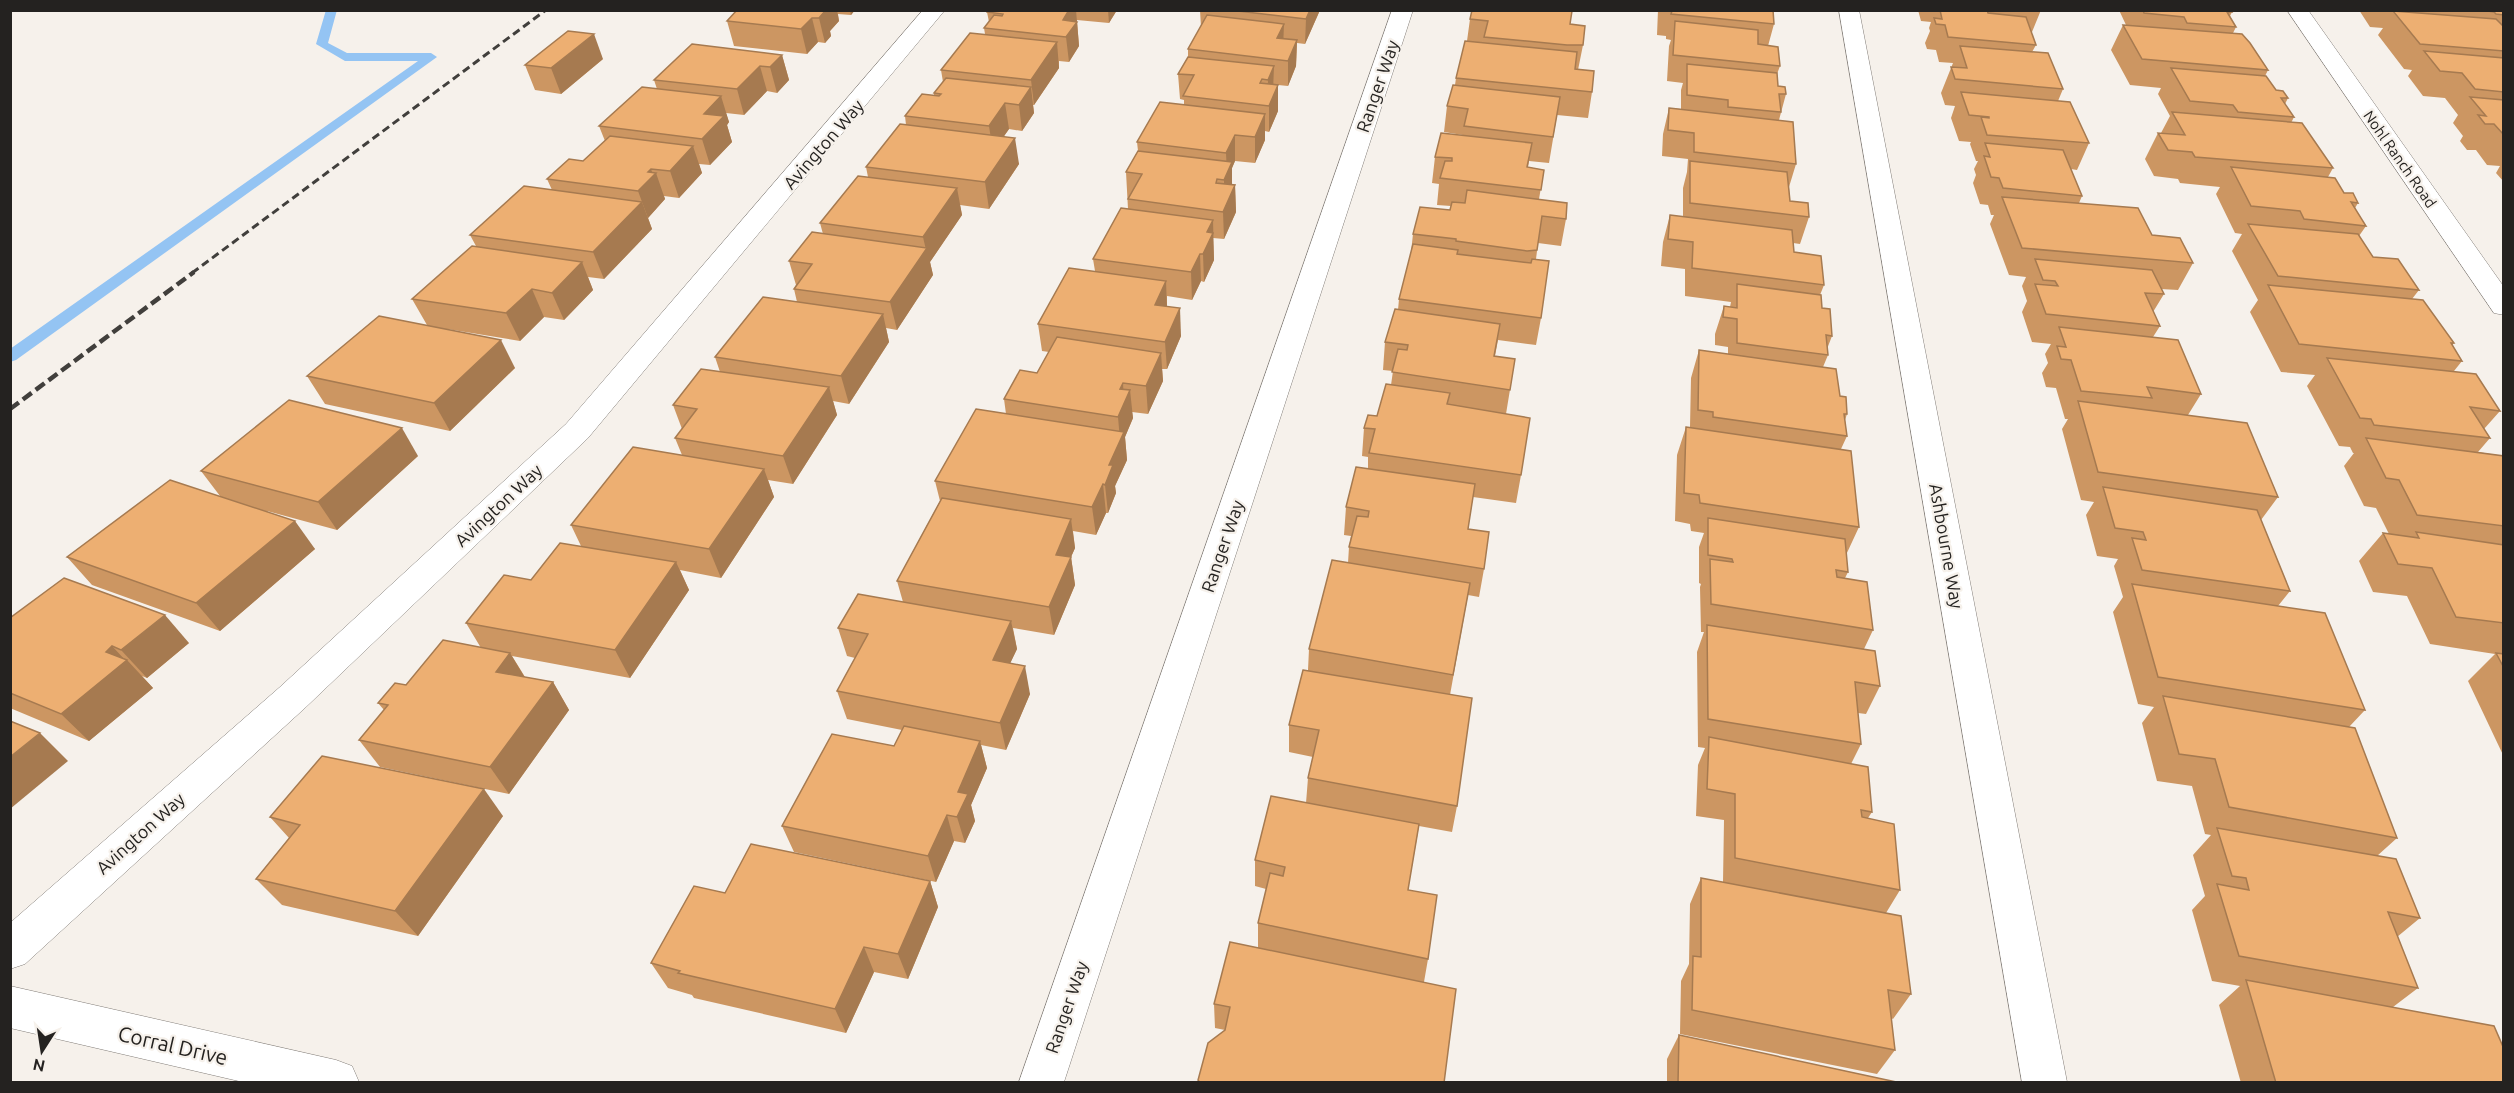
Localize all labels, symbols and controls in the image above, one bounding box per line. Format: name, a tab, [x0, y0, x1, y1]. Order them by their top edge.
street label: Ranger Way	[1352, 37, 1402, 135]
street label: Avington Way	[779, 95, 867, 193]
street label: Nohl Ranch Road	[2360, 107, 2440, 211]
street label: Avington Way	[450, 459, 546, 550]
street label: Ashbourne Way	[1926, 482, 1968, 610]
street label: Ranger Way	[1197, 497, 1247, 595]
street label: Avington Way	[92, 788, 188, 878]
street label: Ranger Way	[1041, 958, 1091, 1056]
north arrow	[12, 1021, 72, 1081]
street label: Corral Drive	[116, 1021, 230, 1069]
text: N	[31, 1056, 47, 1076]

